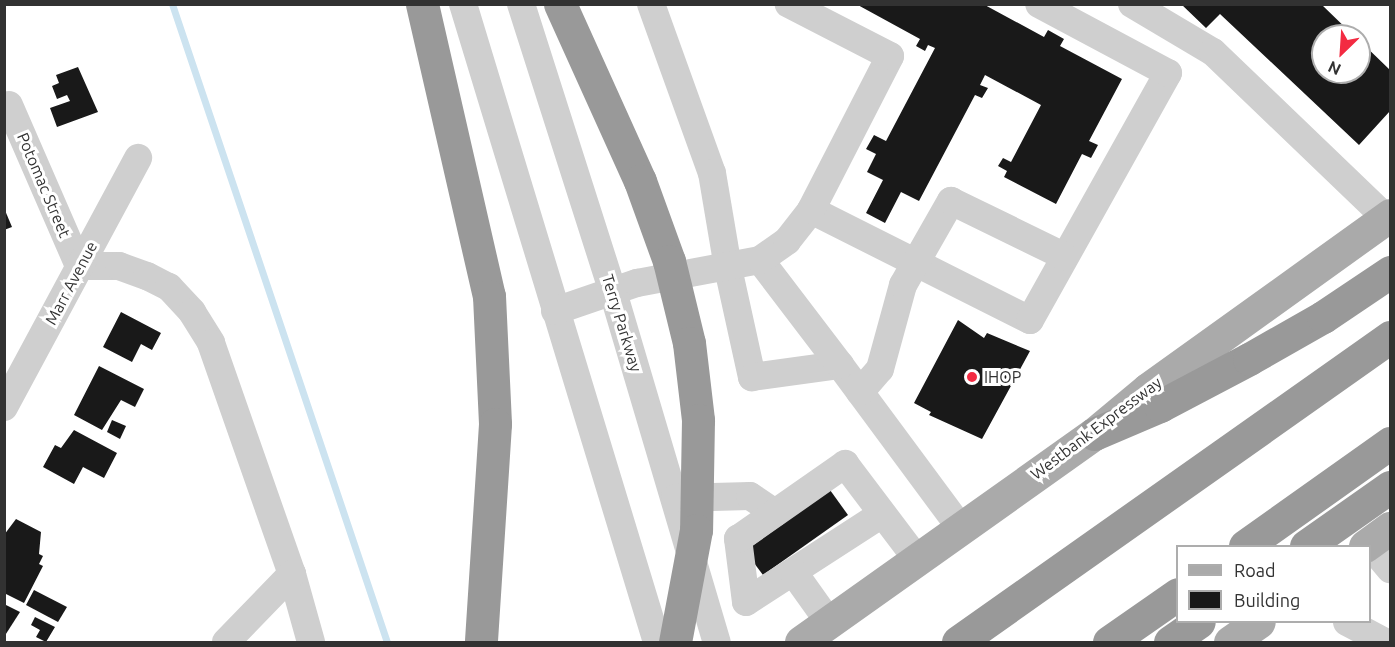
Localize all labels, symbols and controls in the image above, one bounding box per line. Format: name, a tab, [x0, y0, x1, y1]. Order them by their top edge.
north arrow	[1311, 24, 1371, 84]
text: N	[1325, 58, 1343, 79]
street label: Potomac Street	[13, 130, 75, 240]
street label: Marr Avenue	[41, 238, 101, 328]
street label: Terry Parkway	[598, 272, 646, 374]
place label: IHOP	[984, 367, 1021, 387]
marker: IHOP	[965, 370, 979, 384]
street label: Westbank Expressway	[1027, 373, 1165, 483]
legend	[1176, 545, 1371, 623]
text: Road	[1234, 560, 1276, 580]
text: Building	[1234, 590, 1300, 610]

